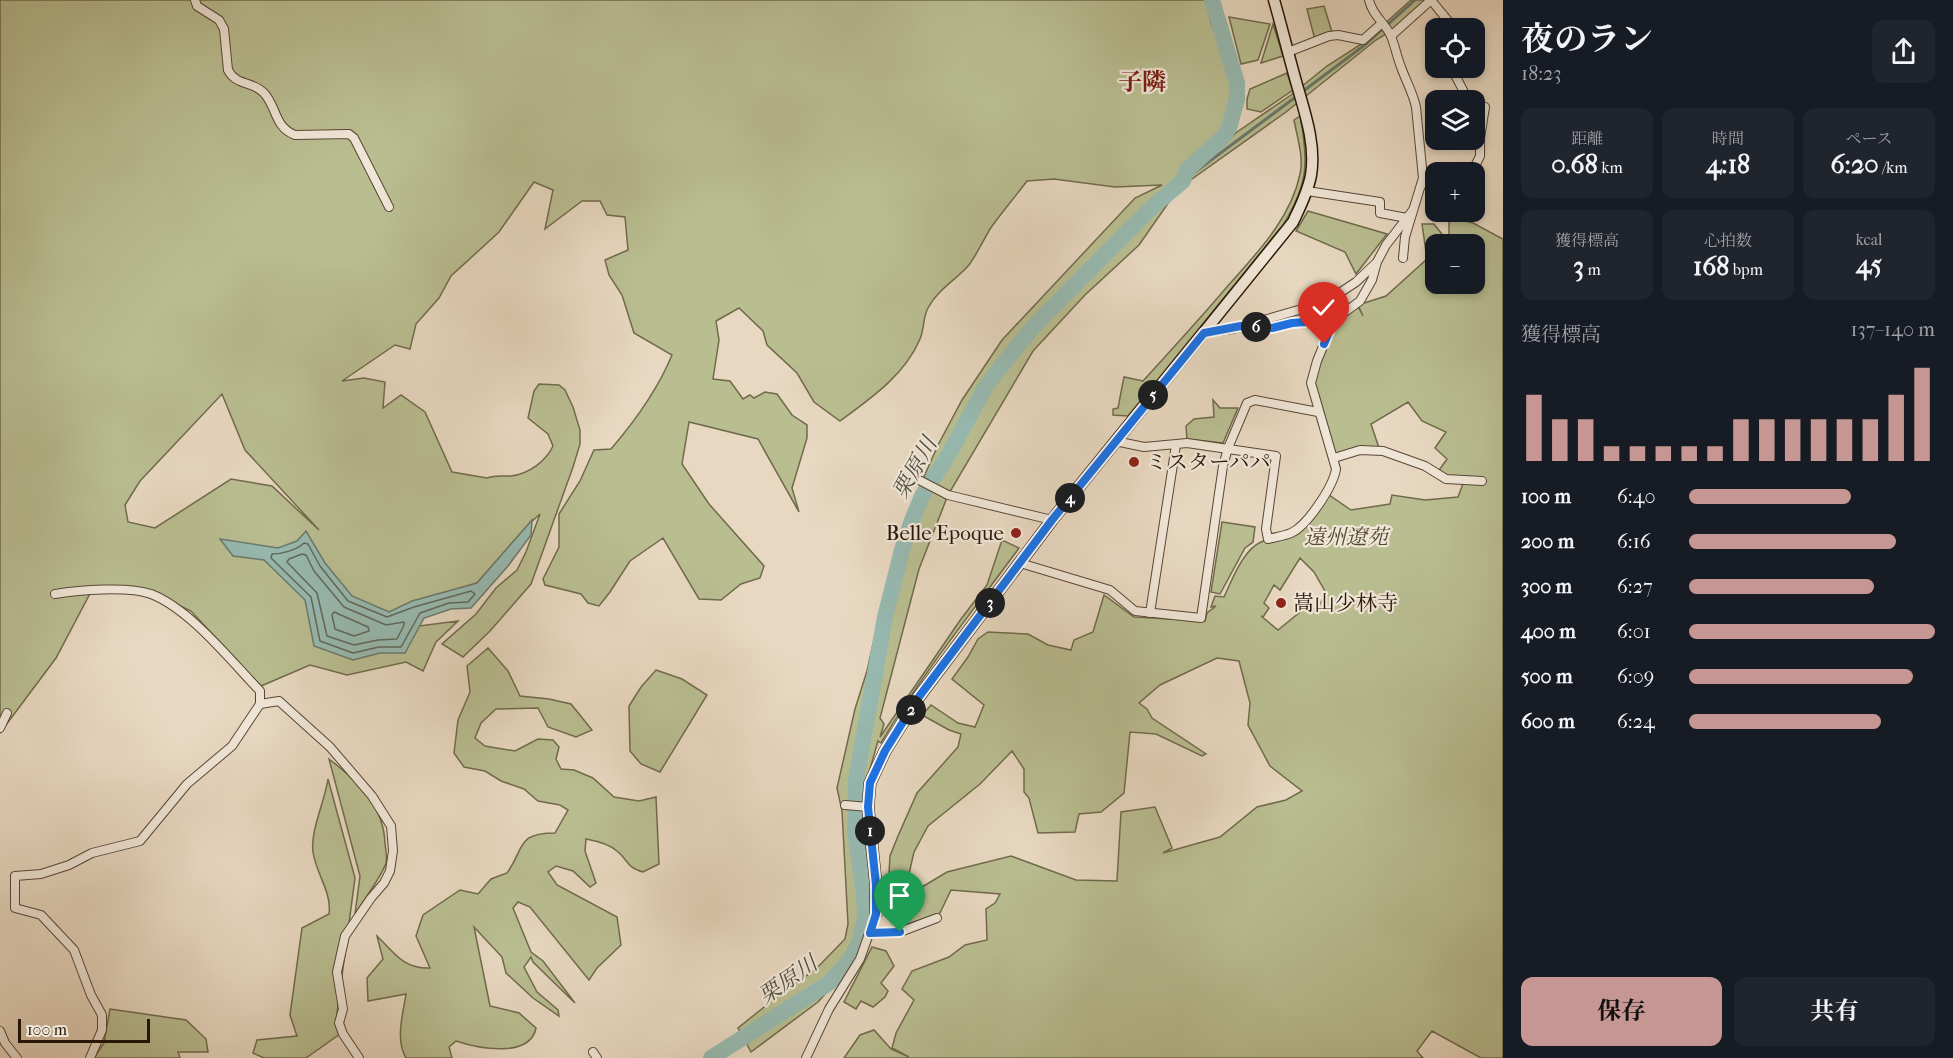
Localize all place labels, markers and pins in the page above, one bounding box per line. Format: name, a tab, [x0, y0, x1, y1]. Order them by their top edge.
pin	[1298, 282, 1349, 344]
pin: 6	[1241, 312, 1271, 342]
pin: 5	[1138, 380, 1168, 410]
place label: ミスターパパ	[1146, 450, 1271, 474]
marker: ミスターパパ	[1127, 455, 1141, 469]
pin: 4	[1055, 483, 1085, 513]
place label: Belle Epoque	[886, 521, 1004, 545]
marker: Belle Epoque	[1009, 526, 1023, 540]
pin: 3	[975, 588, 1005, 618]
place label: 嵩山少林寺	[1293, 591, 1398, 615]
marker: 嵩山少林寺	[1274, 596, 1288, 610]
pin: 2	[896, 695, 926, 725]
pin: 1	[855, 816, 885, 846]
pin	[874, 870, 925, 932]

